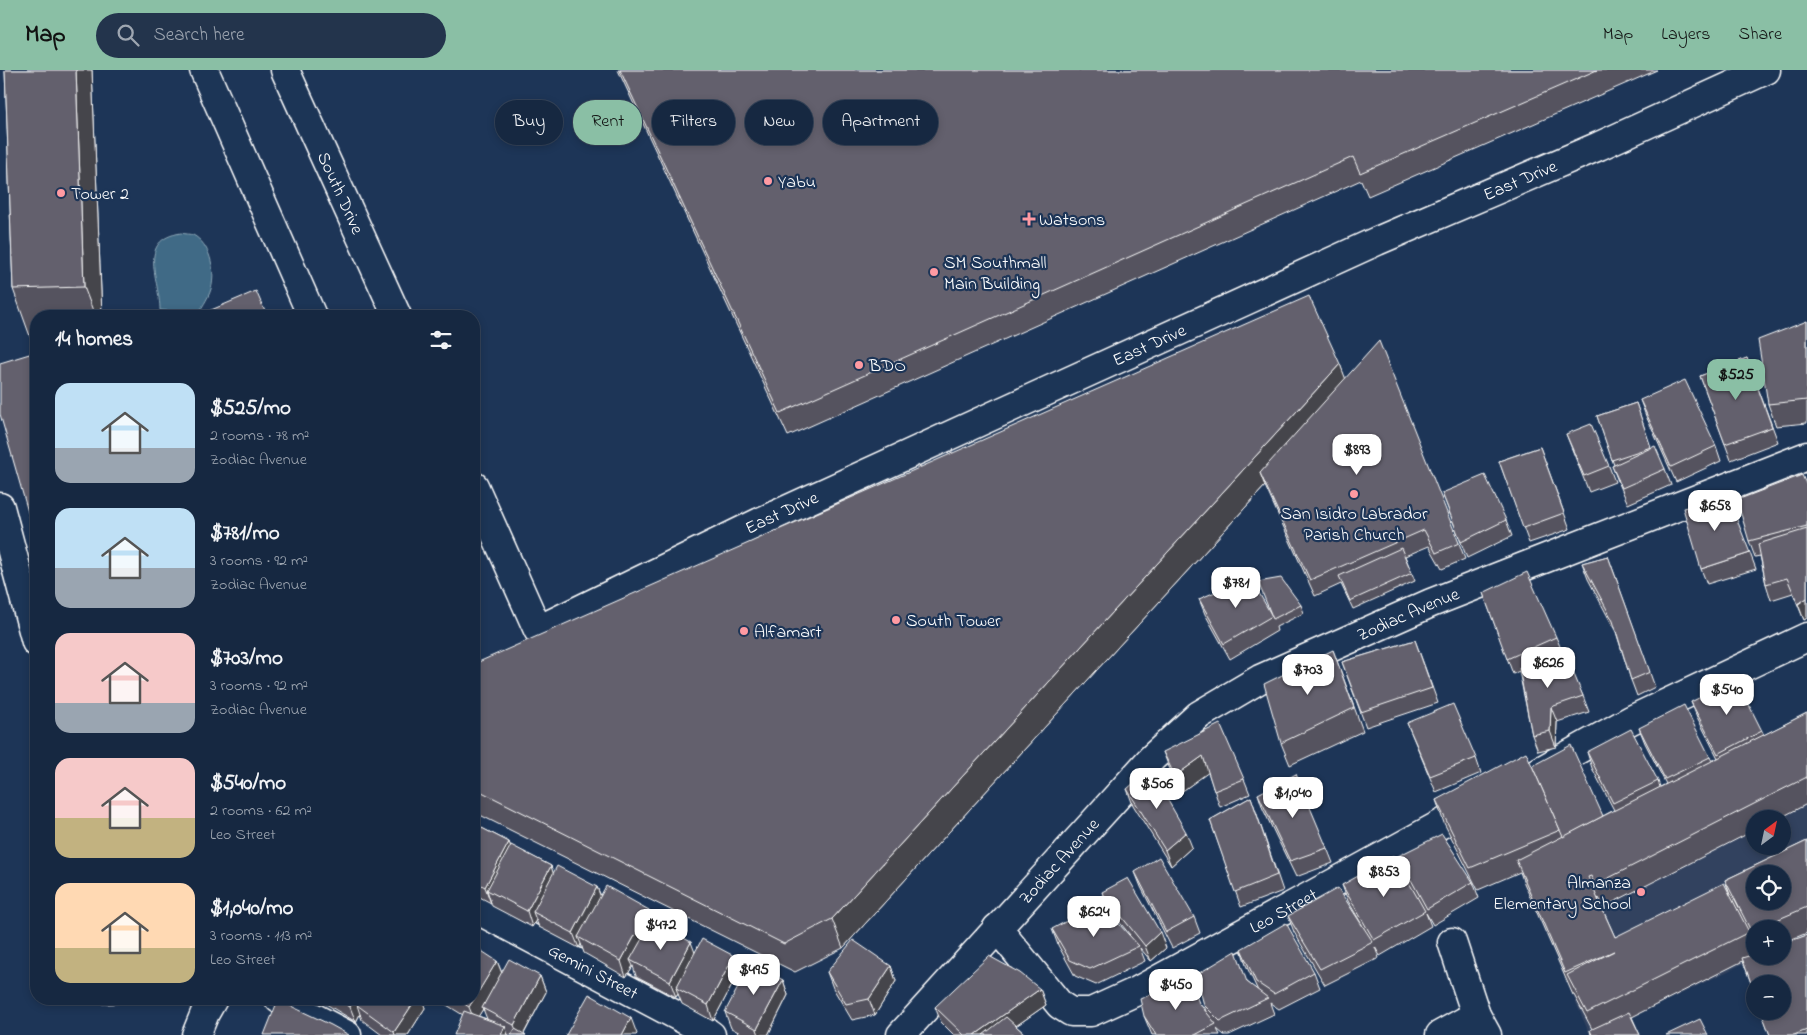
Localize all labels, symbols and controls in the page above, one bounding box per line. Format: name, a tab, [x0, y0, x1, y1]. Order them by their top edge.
search box	[96, 13, 446, 58]
text: Map	[25, 18, 66, 53]
icon: search	[114, 21, 142, 49]
text: Search here	[154, 22, 245, 49]
text: Map	[1603, 22, 1633, 48]
text: Layers	[1661, 22, 1711, 48]
text: Share	[1739, 22, 1782, 48]
chip: Buy	[495, 100, 563, 145]
chip: Rent	[573, 100, 642, 145]
chip: Filters	[652, 100, 735, 145]
chip: New	[745, 100, 813, 145]
chip: Apartment	[823, 100, 938, 145]
street label: South Drive	[309, 148, 370, 240]
street label: East Drive	[1480, 154, 1563, 209]
place label: Yabu	[778, 170, 816, 196]
marker: Yabu	[762, 175, 774, 187]
place label: Tower 2	[71, 182, 129, 208]
marker: Tower 2	[55, 187, 67, 199]
place label: Watsons	[1039, 208, 1105, 234]
marker: Watsons	[1023, 213, 1035, 225]
place label: SM Southmall Main Building	[944, 251, 1046, 299]
marker: SM Southmall Main Building	[928, 266, 940, 278]
street label: East Drive	[1109, 318, 1192, 374]
text: 14 homes	[55, 325, 133, 355]
icon: filters	[427, 326, 455, 354]
place label: BDO	[868, 354, 906, 380]
pin: $525	[1706, 358, 1766, 401]
marker: BDO	[853, 359, 865, 371]
text: $525	[1718, 363, 1754, 387]
text: $525/mo	[210, 394, 291, 424]
icon: home	[95, 403, 155, 463]
text: 2 rooms · 78 m²	[210, 424, 309, 448]
pin: $893	[1327, 434, 1387, 476]
text: $893	[1343, 438, 1371, 462]
text: Zodiac Avenue	[210, 448, 307, 472]
street label: East Drive	[741, 486, 824, 542]
marker: San Isidro Labrador Parish Church	[1348, 488, 1360, 500]
pin: $658	[1685, 490, 1745, 532]
text: $658	[1699, 494, 1731, 518]
place label: San Isidro Labrador Parish Church	[1280, 502, 1428, 549]
text: $781/mo	[210, 519, 280, 549]
icon: home	[95, 528, 155, 588]
text: 3 rooms · 92 m²	[210, 549, 308, 573]
pin: $781	[1206, 566, 1266, 609]
text: $781	[1222, 571, 1250, 595]
text: Zodiac Avenue	[210, 573, 307, 597]
street label: Zodiac Avenue	[1353, 582, 1464, 649]
place label: South Tower	[906, 609, 1001, 635]
marker: South Tower	[890, 614, 902, 626]
place label: Alfamart	[754, 620, 822, 646]
marker: Alfamart	[738, 625, 750, 637]
text: $703/mo	[210, 644, 283, 674]
pin: $626	[1518, 646, 1578, 689]
text: $626	[1532, 651, 1564, 675]
icon: home	[95, 653, 155, 713]
pin: $703	[1278, 654, 1338, 696]
text: $703	[1293, 658, 1323, 682]
text: 3 rooms · 92 m²	[210, 674, 308, 698]
pin: $540	[1697, 674, 1757, 716]
text: $540	[1711, 678, 1743, 702]
text: Zodiac Avenue	[210, 698, 307, 722]
pin: $506	[1127, 768, 1187, 810]
text: $540/mo	[210, 769, 286, 799]
text: $506	[1141, 772, 1173, 796]
pin: $1,040	[1252, 776, 1334, 819]
icon: home	[95, 778, 155, 838]
text: $1,040	[1274, 781, 1312, 805]
text: 2 rooms · 62 m²	[210, 799, 312, 823]
north arrow	[1746, 810, 1791, 855]
map controls	[1746, 810, 1791, 1020]
street label: Zodiac Avenue	[1014, 812, 1107, 911]
text: Leo Street	[210, 823, 276, 847]
pin: $853	[1354, 856, 1414, 898]
text: $853	[1368, 860, 1400, 884]
button: locate	[1746, 865, 1791, 910]
place label: Almanza Elementary School	[1493, 871, 1631, 918]
street label: Leo Street	[1246, 883, 1323, 942]
marker: Almanza Elementary School	[1635, 886, 1647, 898]
text: $1,040/mo	[210, 894, 294, 924]
pin: $624	[1064, 896, 1124, 938]
text: $624	[1078, 900, 1110, 924]
icon: home	[95, 903, 155, 963]
pin: $472	[631, 908, 691, 951]
text: $472	[646, 913, 676, 937]
button: +	[1746, 920, 1791, 965]
text: 3 rooms · 113 m²	[210, 924, 312, 948]
street label: Gemini Street	[543, 938, 642, 1008]
text: Leo Street	[210, 948, 276, 972]
pin: $495	[724, 954, 784, 996]
text: $495	[739, 958, 769, 982]
pin: $450	[1146, 968, 1206, 1011]
text: $450	[1160, 973, 1192, 997]
button: −	[1746, 975, 1791, 1020]

